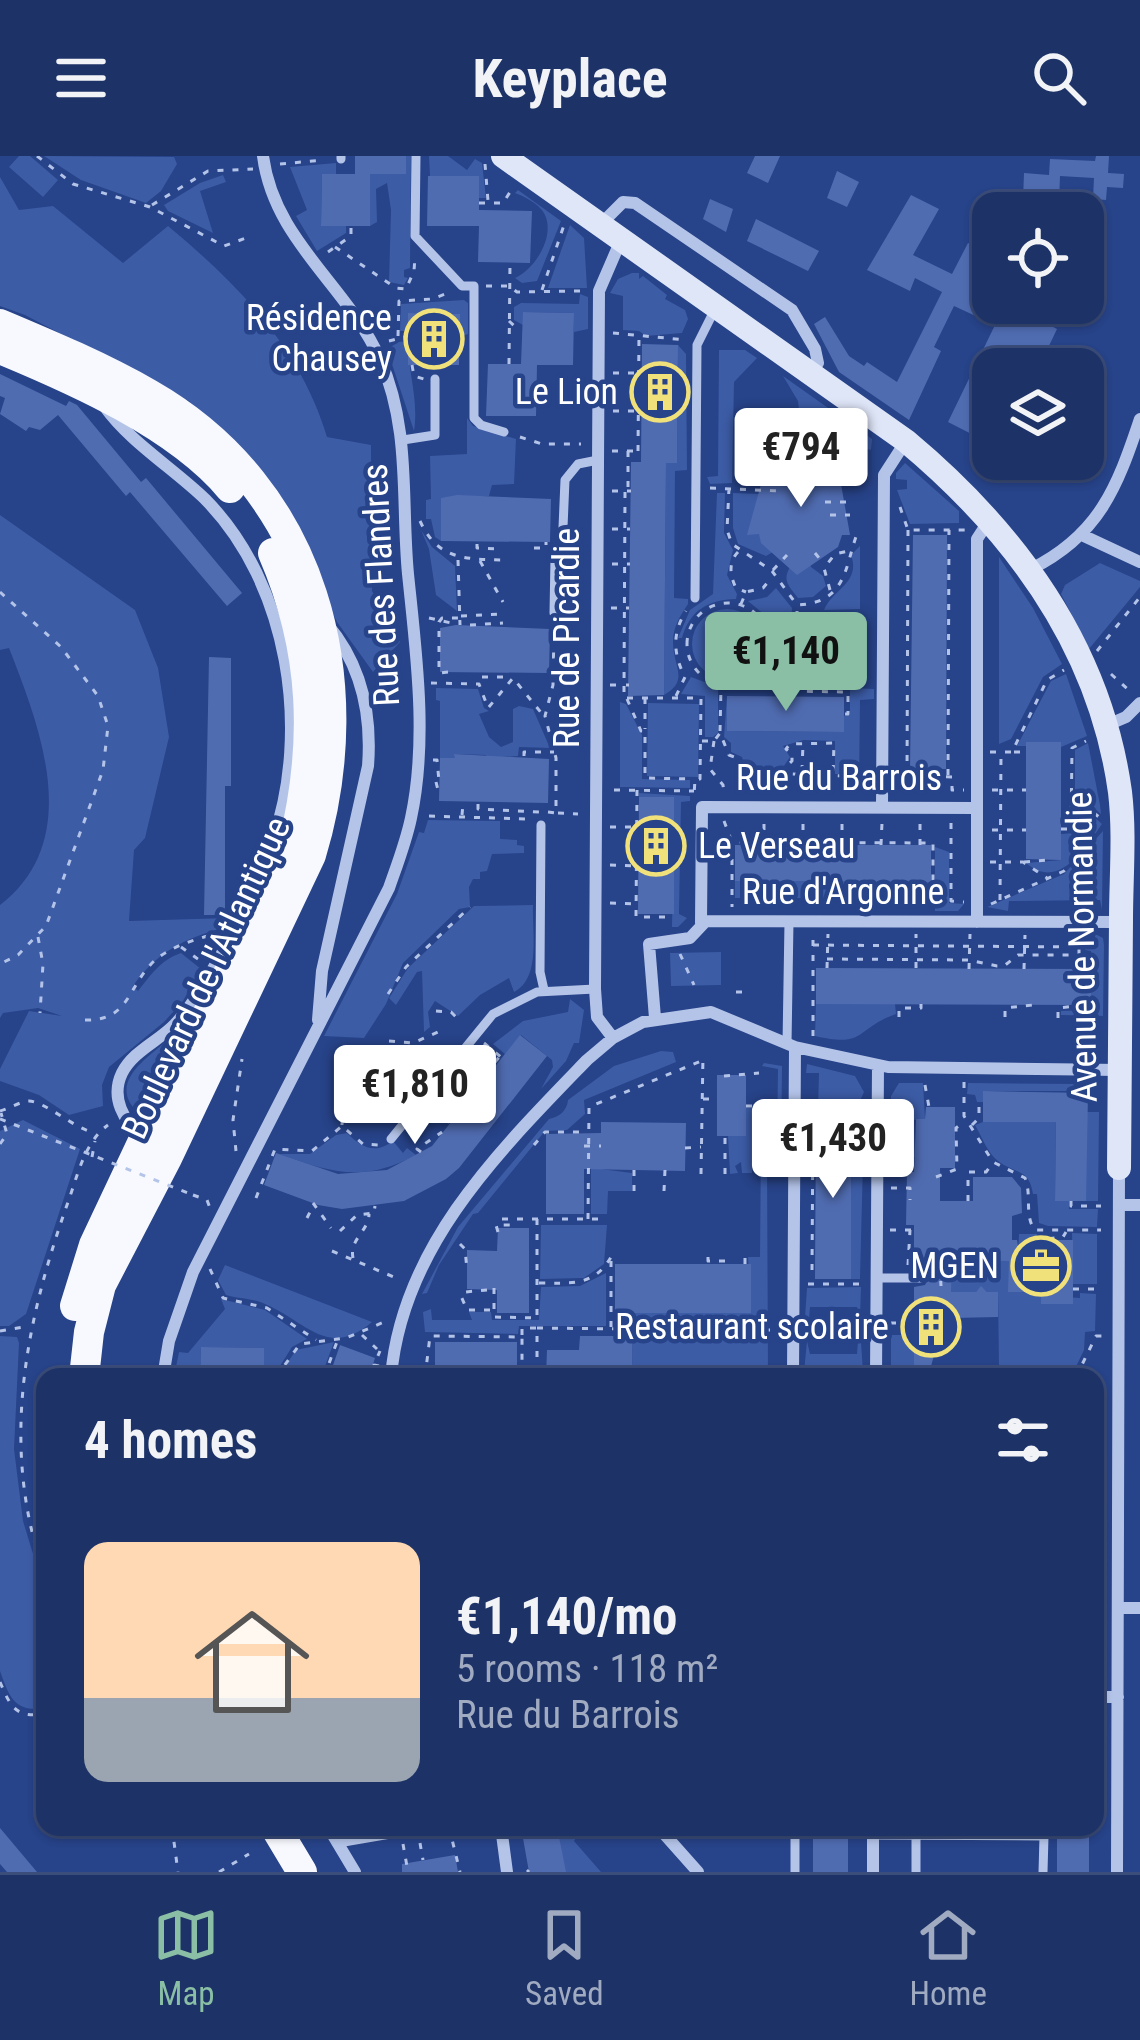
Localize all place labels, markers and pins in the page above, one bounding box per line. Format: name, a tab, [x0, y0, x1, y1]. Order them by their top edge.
place label: Résidence Chausey	[246, 297, 392, 380]
building icon: Résidence Chausey	[403, 308, 465, 370]
building icon: Le Lion	[629, 361, 691, 423]
place label: Le Lion	[515, 371, 618, 413]
pin: €794	[730, 408, 872, 510]
pin: €1,140	[688, 612, 884, 714]
building icon: Le Verseau	[625, 815, 687, 877]
place label: Le Verseau	[698, 825, 855, 867]
pin: €1,810	[317, 1045, 513, 1147]
pin: €1,430	[735, 1099, 931, 1201]
office icon: MGEN	[1010, 1235, 1072, 1297]
place label: MGEN	[910, 1245, 999, 1287]
building icon: Restaurant scolaire	[900, 1296, 962, 1358]
place label: Restaurant scolaire	[615, 1306, 889, 1348]

